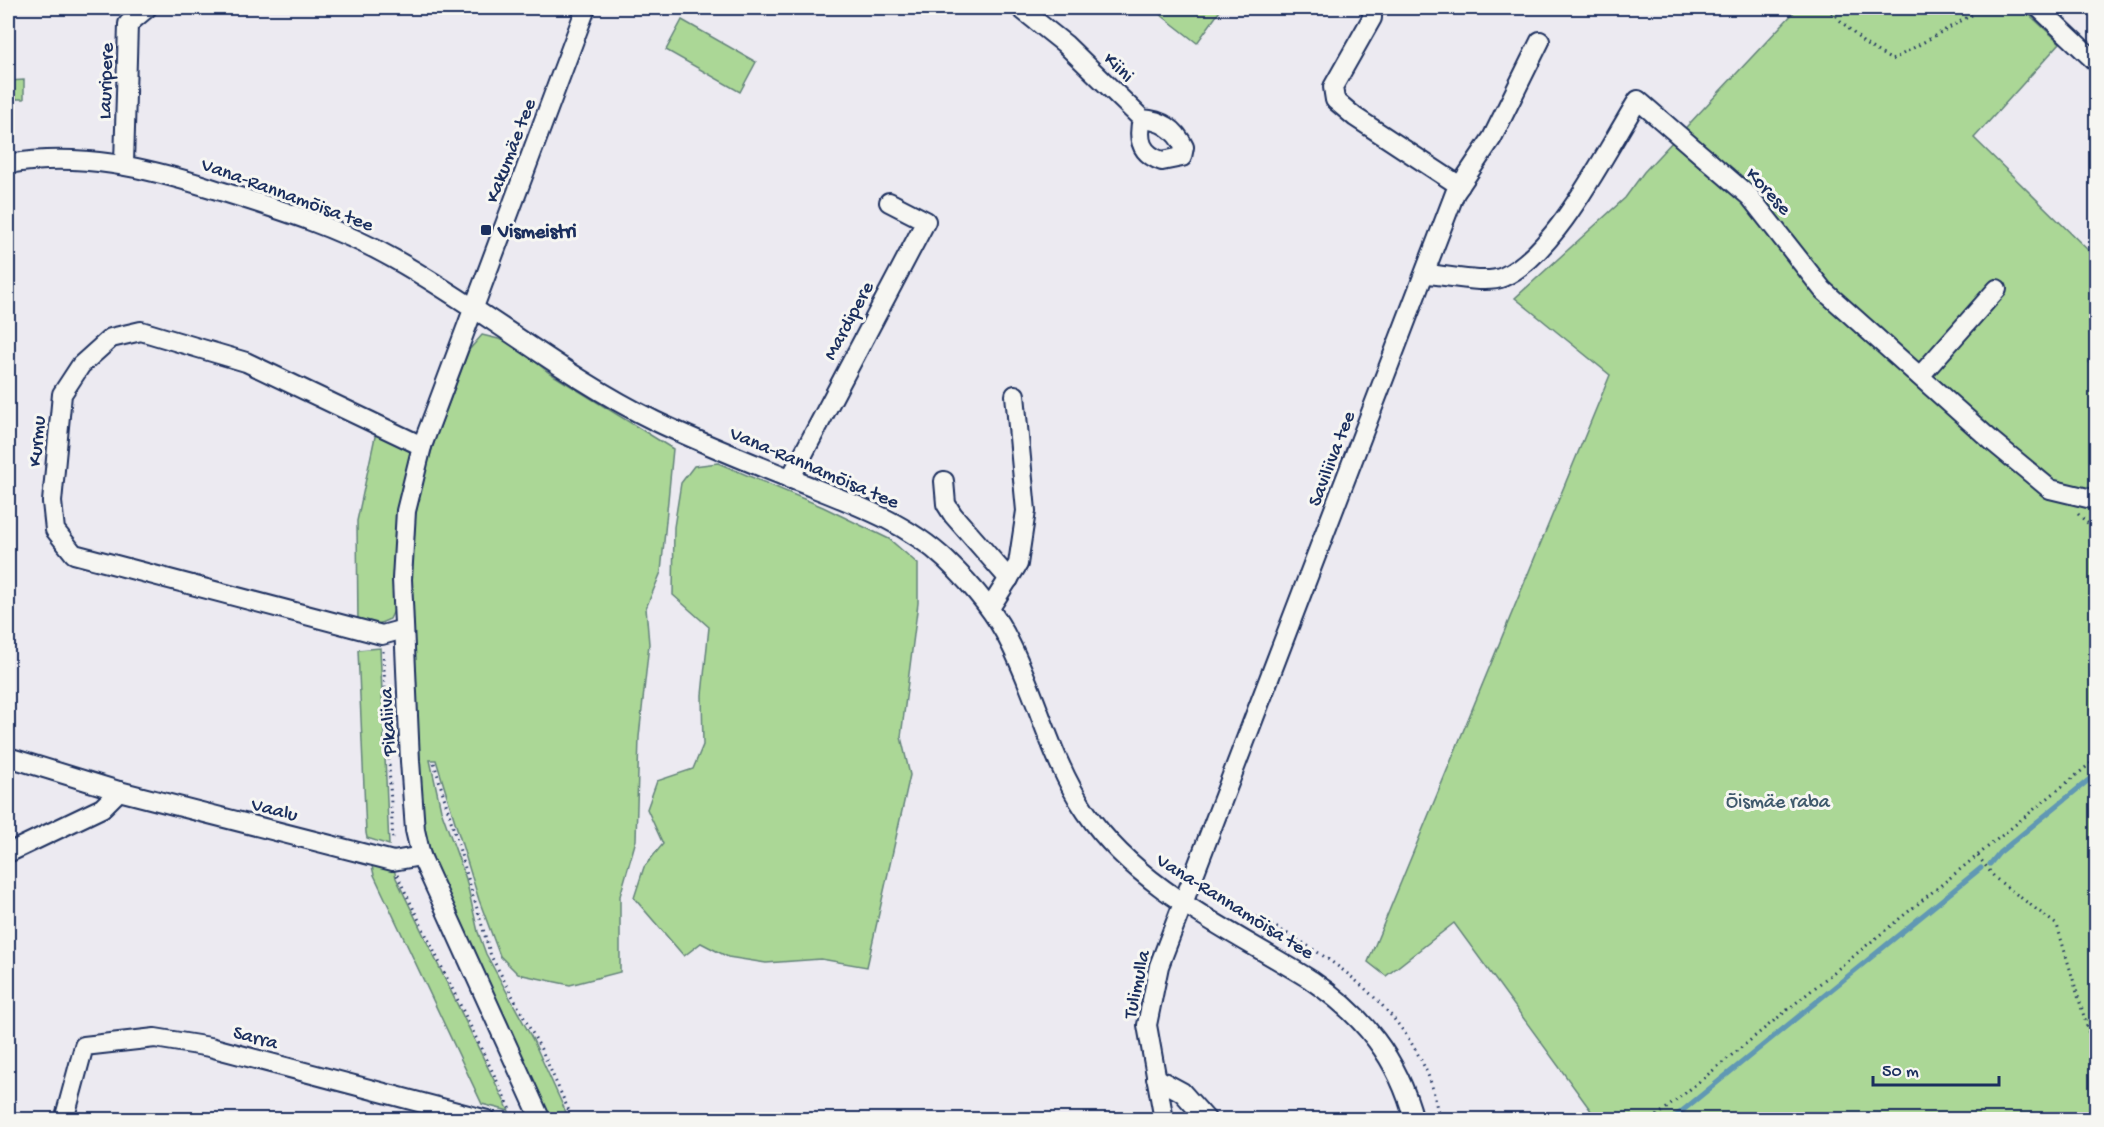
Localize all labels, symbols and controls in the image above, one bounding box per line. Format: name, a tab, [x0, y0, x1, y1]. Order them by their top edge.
street label: Lauripere	[95, 42, 120, 120]
street label: Kiini	[1098, 49, 1138, 88]
street label: Kakumäe tee	[482, 95, 543, 207]
street label: Vana-Rannamõisa tee	[197, 154, 377, 238]
street label: Korese	[1740, 164, 1796, 221]
place label: Vismeistri	[497, 222, 577, 245]
marker: Vismeistri	[479, 223, 493, 237]
street label: Mardipere	[820, 278, 881, 365]
street label: Saviliiva tee	[1305, 408, 1362, 510]
street label: Kurmu	[25, 414, 52, 468]
street label: Vana-Rannamõisa tee	[725, 423, 902, 516]
street label: Pikaliiva	[376, 686, 403, 758]
park label: Õismäe raba	[1726, 792, 1831, 815]
street label: Vaalu	[248, 794, 300, 828]
street label: Vana-Rannamõisa tee	[1150, 850, 1318, 966]
street label: Tulimulla	[1120, 948, 1157, 1022]
street label: Sarra	[230, 1022, 281, 1057]
scale bar	[1873, 1049, 1999, 1087]
text: 50 m	[1882, 1062, 1919, 1083]

